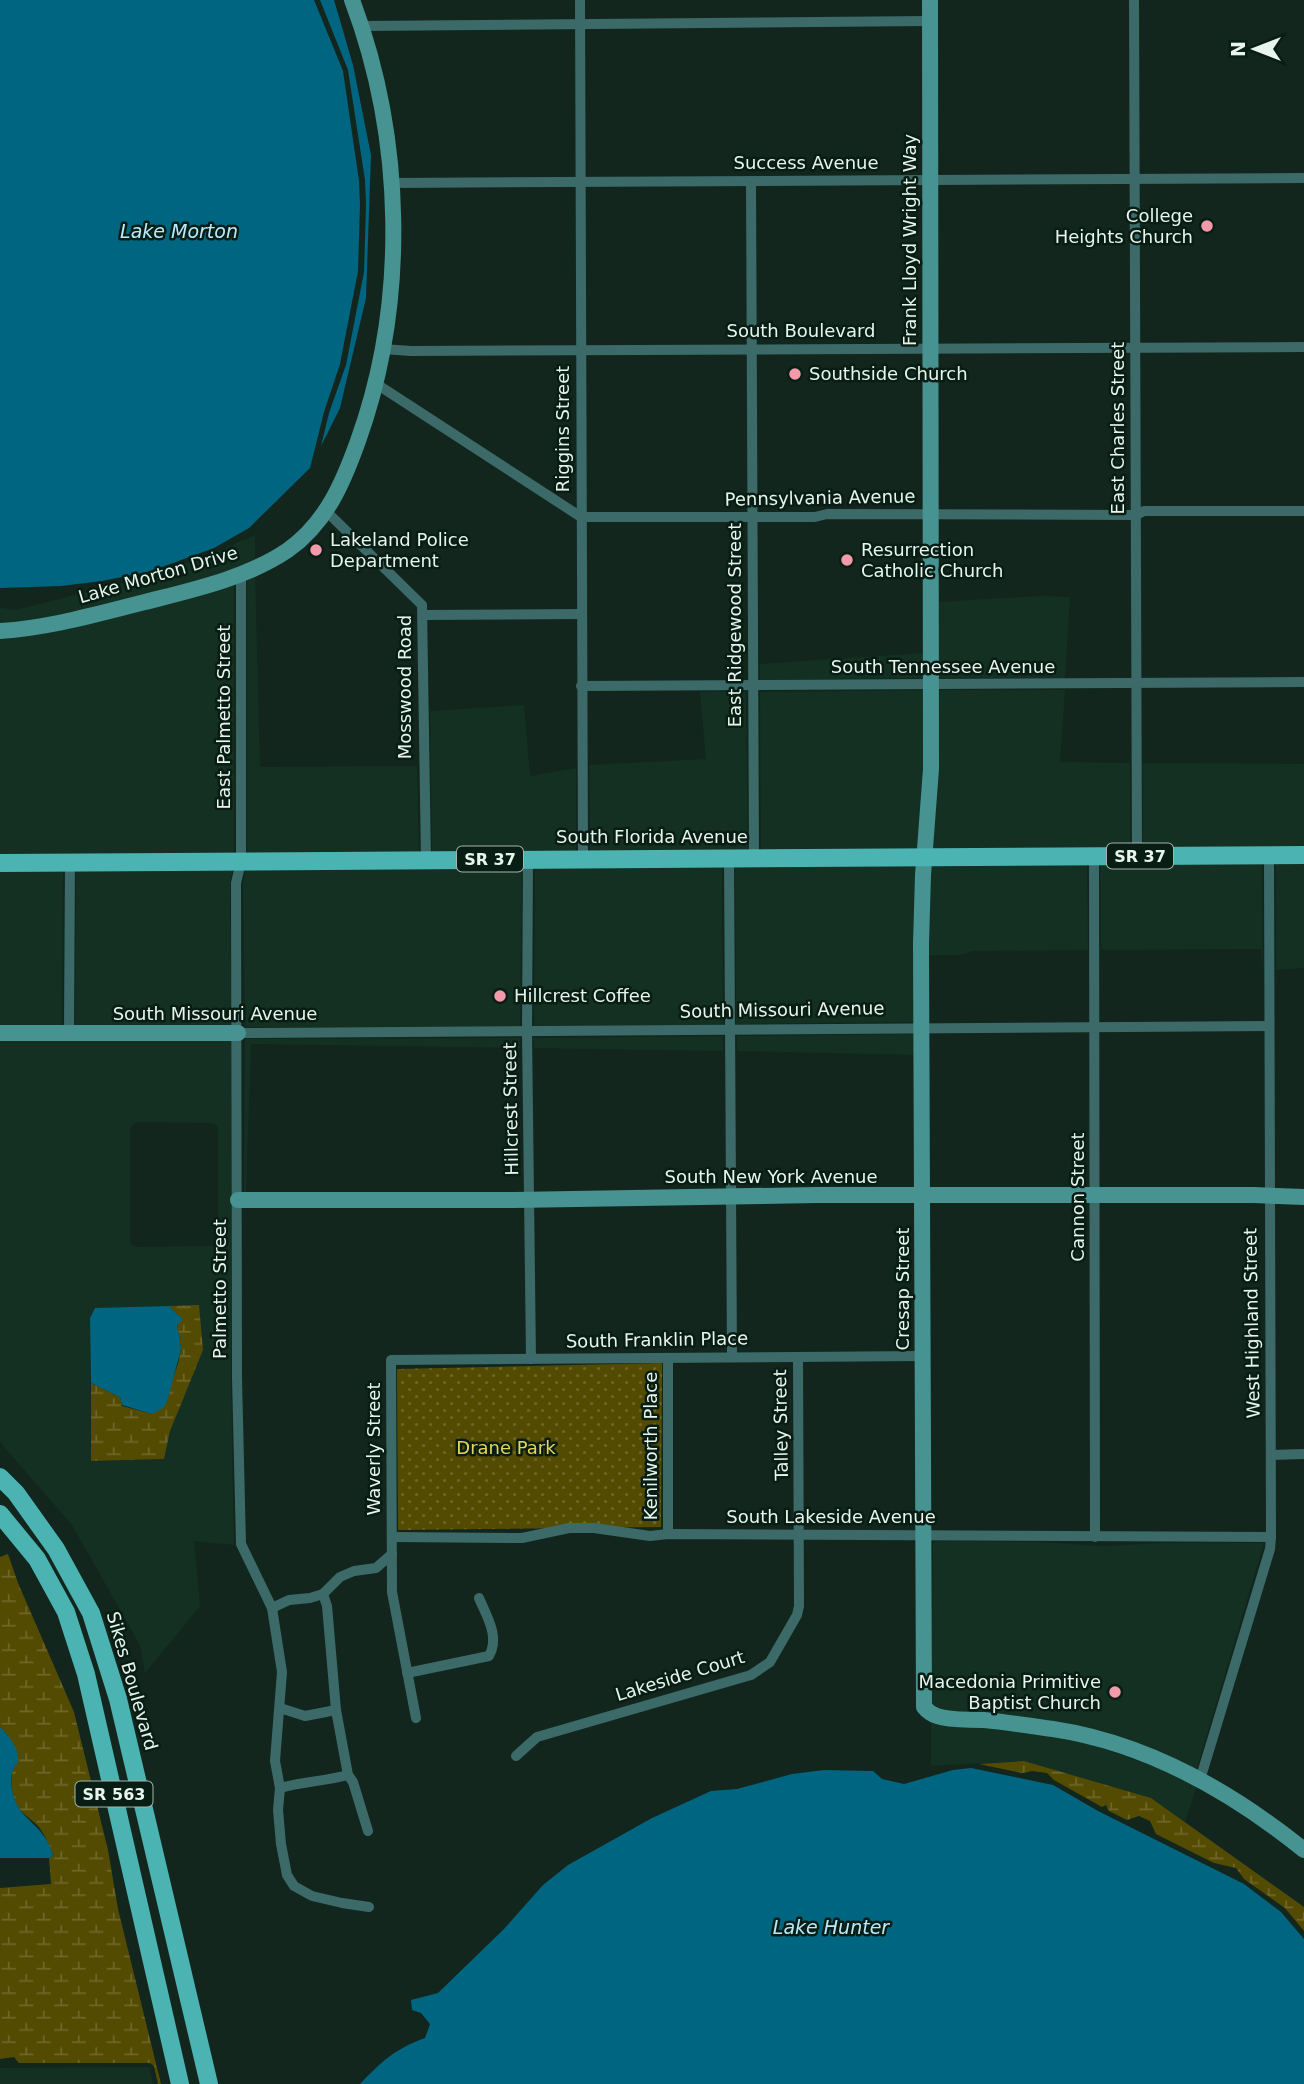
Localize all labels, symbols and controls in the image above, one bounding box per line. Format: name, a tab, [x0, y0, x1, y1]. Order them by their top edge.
north arrow	[1220, 14, 1290, 84]
text: N	[1227, 41, 1249, 57]
street label: Frank Lloyd Wright Way	[899, 134, 920, 346]
street label: Success Avenue	[733, 152, 879, 173]
place label: College Heights Church	[1055, 205, 1193, 247]
marker: College Heights Church	[1199, 218, 1215, 234]
water label: Lake Morton	[120, 220, 238, 242]
street label: South Boulevard	[726, 320, 876, 341]
street label: East Charles Street	[1107, 342, 1128, 514]
place label: Southside Church	[809, 363, 968, 384]
street label: Riggins Street	[552, 366, 573, 492]
marker: Southside Church	[787, 366, 803, 382]
street label: Pennsylvania Avenue	[724, 485, 916, 510]
street label: East Ridgewood Street	[724, 523, 745, 727]
place label: Lakeland Police Department	[330, 529, 469, 571]
place label: Resurrection Catholic Church	[861, 539, 1003, 581]
street label: Lake Morton Drive	[76, 542, 240, 607]
marker: Lakeland Police Department	[308, 542, 324, 558]
marker: Resurrection Catholic Church	[839, 552, 855, 568]
street label: Mosswood Road	[394, 615, 415, 759]
street label: East Palmetto Street	[213, 625, 234, 809]
street label: South Tennessee Avenue	[831, 656, 1055, 677]
street label: South Florida Avenue	[556, 826, 748, 847]
road number: SR 37	[1107, 844, 1173, 869]
road number: SR 37	[457, 846, 523, 872]
place label: Hillcrest Coffee	[514, 985, 651, 1006]
marker: Hillcrest Coffee	[492, 988, 508, 1004]
street label: South Missouri Avenue	[679, 997, 885, 1022]
street label: South Missouri Avenue	[113, 1003, 317, 1024]
street label: Hillcrest Street	[499, 1042, 522, 1176]
street label: Cannon Street	[1067, 1132, 1088, 1262]
street label: South New York Avenue	[664, 1166, 878, 1187]
street label: Palmetto Street	[209, 1219, 230, 1359]
street label: Cresap Street	[892, 1228, 913, 1350]
street label: West Highland Street	[1239, 1228, 1264, 1418]
street label: South Franklin Place	[566, 1327, 748, 1352]
street label: Talley Street	[769, 1369, 792, 1482]
street label: Kenilworth Place	[640, 1372, 661, 1520]
street label: Waverly Street	[363, 1383, 384, 1515]
park label: Drane Park	[456, 1437, 556, 1458]
street label: South Lakeside Avenue	[726, 1506, 936, 1527]
street label: Sikes Boulevard	[103, 1609, 162, 1753]
street label: Lakeside Court	[613, 1646, 747, 1705]
place label: Macedonia Primitive Baptist Church	[919, 1671, 1101, 1713]
marker: Macedonia Primitive Baptist Church	[1107, 1684, 1123, 1700]
road number: SR 563	[76, 1782, 152, 1806]
water label: Lake Hunter	[773, 1916, 890, 1938]

